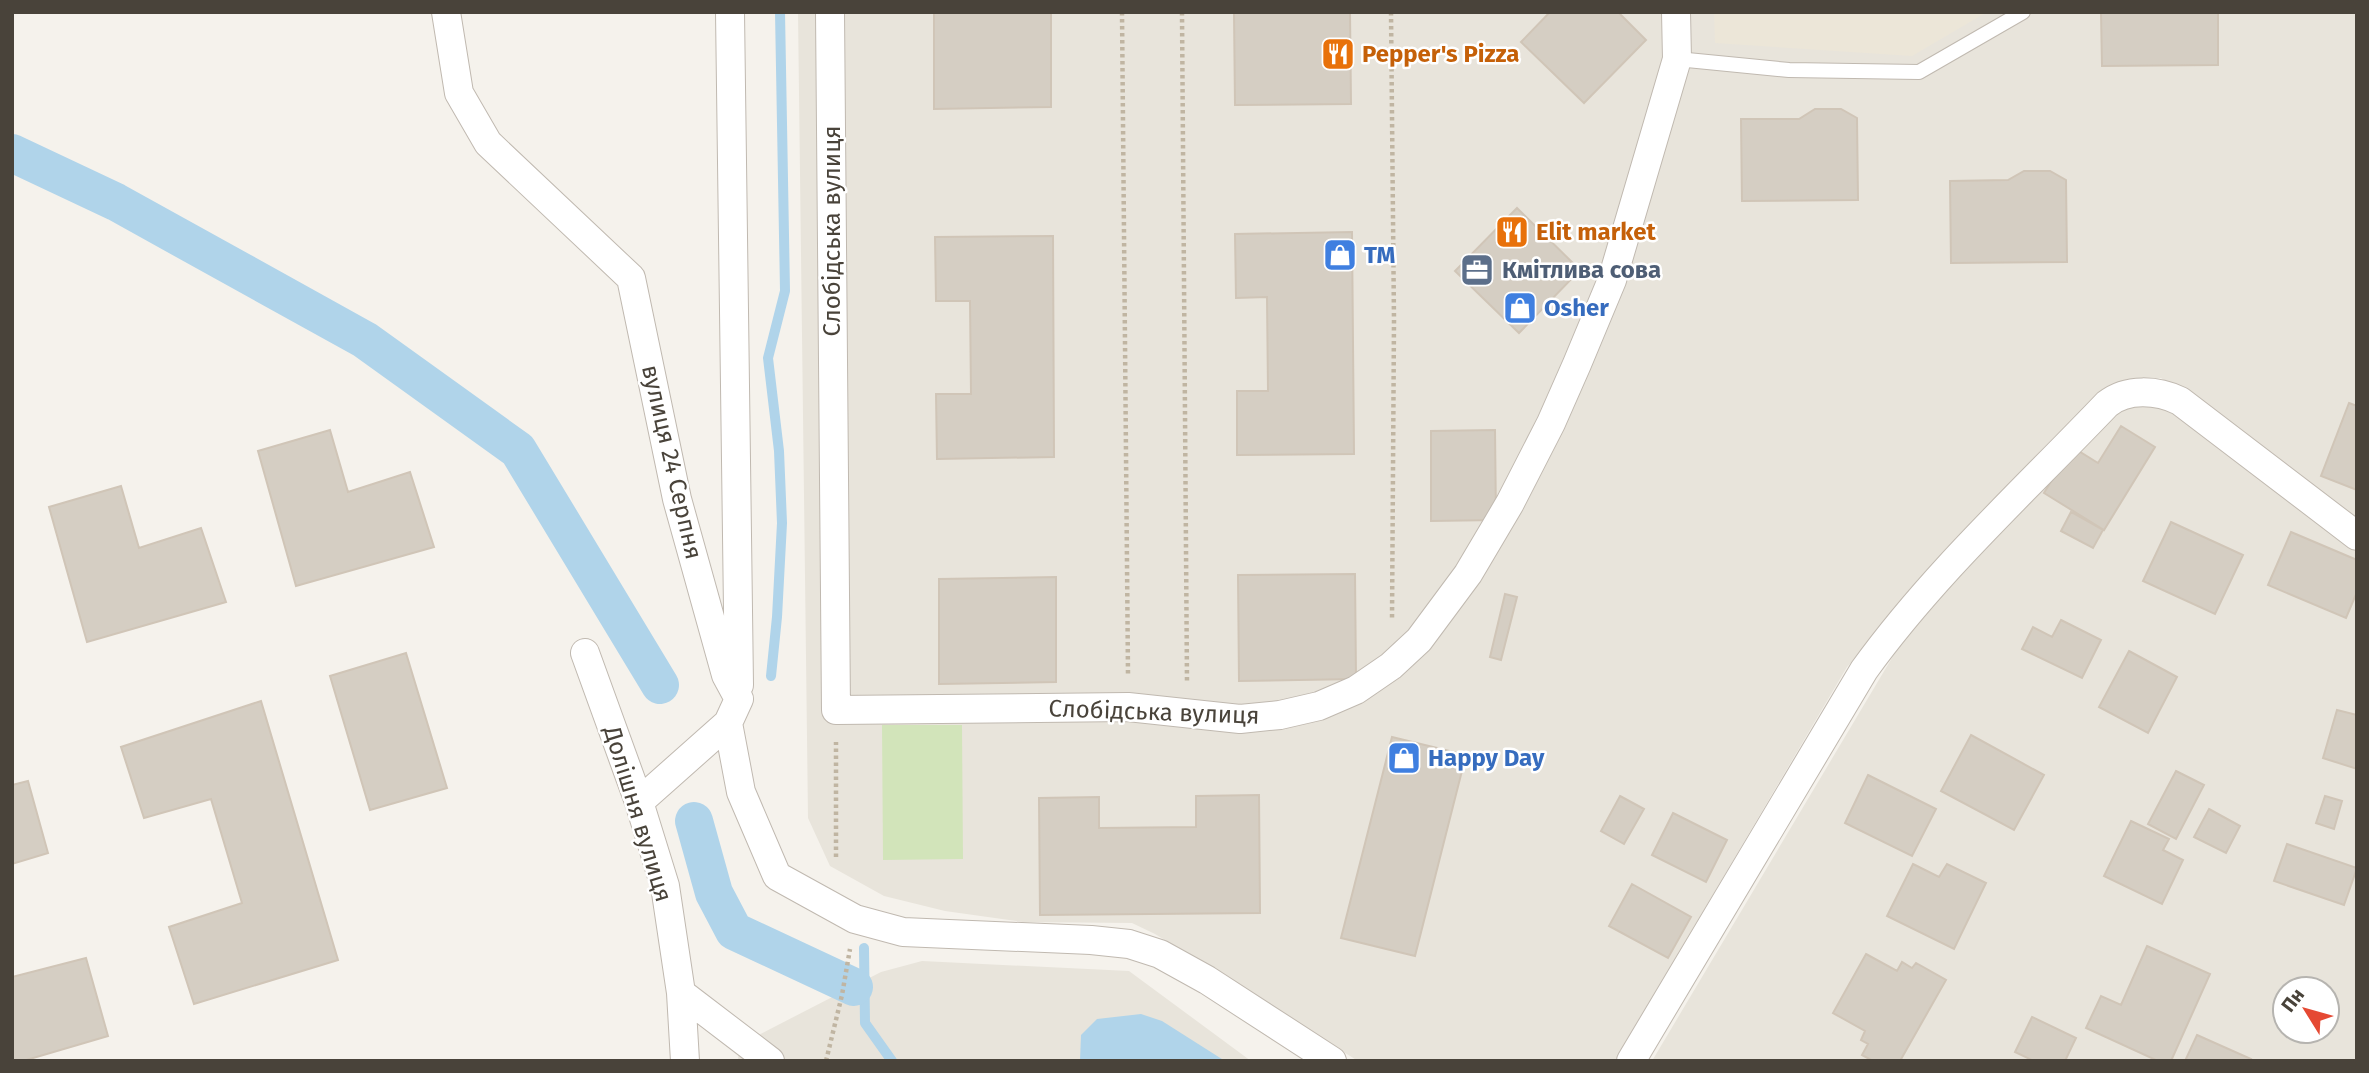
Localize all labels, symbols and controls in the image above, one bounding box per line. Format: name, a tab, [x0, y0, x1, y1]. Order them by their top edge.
restaurant icon: Pepper's Pizza	[1319, 35, 1357, 73]
place label: Pepper's Pizza	[1362, 40, 1519, 68]
street label: Слобідська вулиця	[818, 126, 846, 336]
restaurant icon: Elit market	[1493, 213, 1531, 251]
place label: Elit market	[1536, 218, 1656, 246]
shop icon: TM	[1321, 236, 1359, 274]
place label: TM	[1364, 241, 1395, 269]
office icon: Кмітлива сова	[1458, 251, 1496, 289]
place label: Кмітлива сова	[1502, 256, 1661, 284]
shop icon: Osher	[1501, 289, 1539, 327]
place label: Osher	[1544, 294, 1609, 322]
street label: вулиця 24 Серпня	[636, 362, 708, 562]
street label: Слобідська вулиця	[1048, 694, 1260, 730]
street label: Долішня вулиця	[598, 722, 678, 905]
shop icon: Happy Day	[1385, 739, 1423, 777]
place label: Happy Day	[1428, 744, 1545, 772]
north arrow	[2271, 975, 2341, 1045]
text: Пн	[2276, 984, 2309, 1016]

